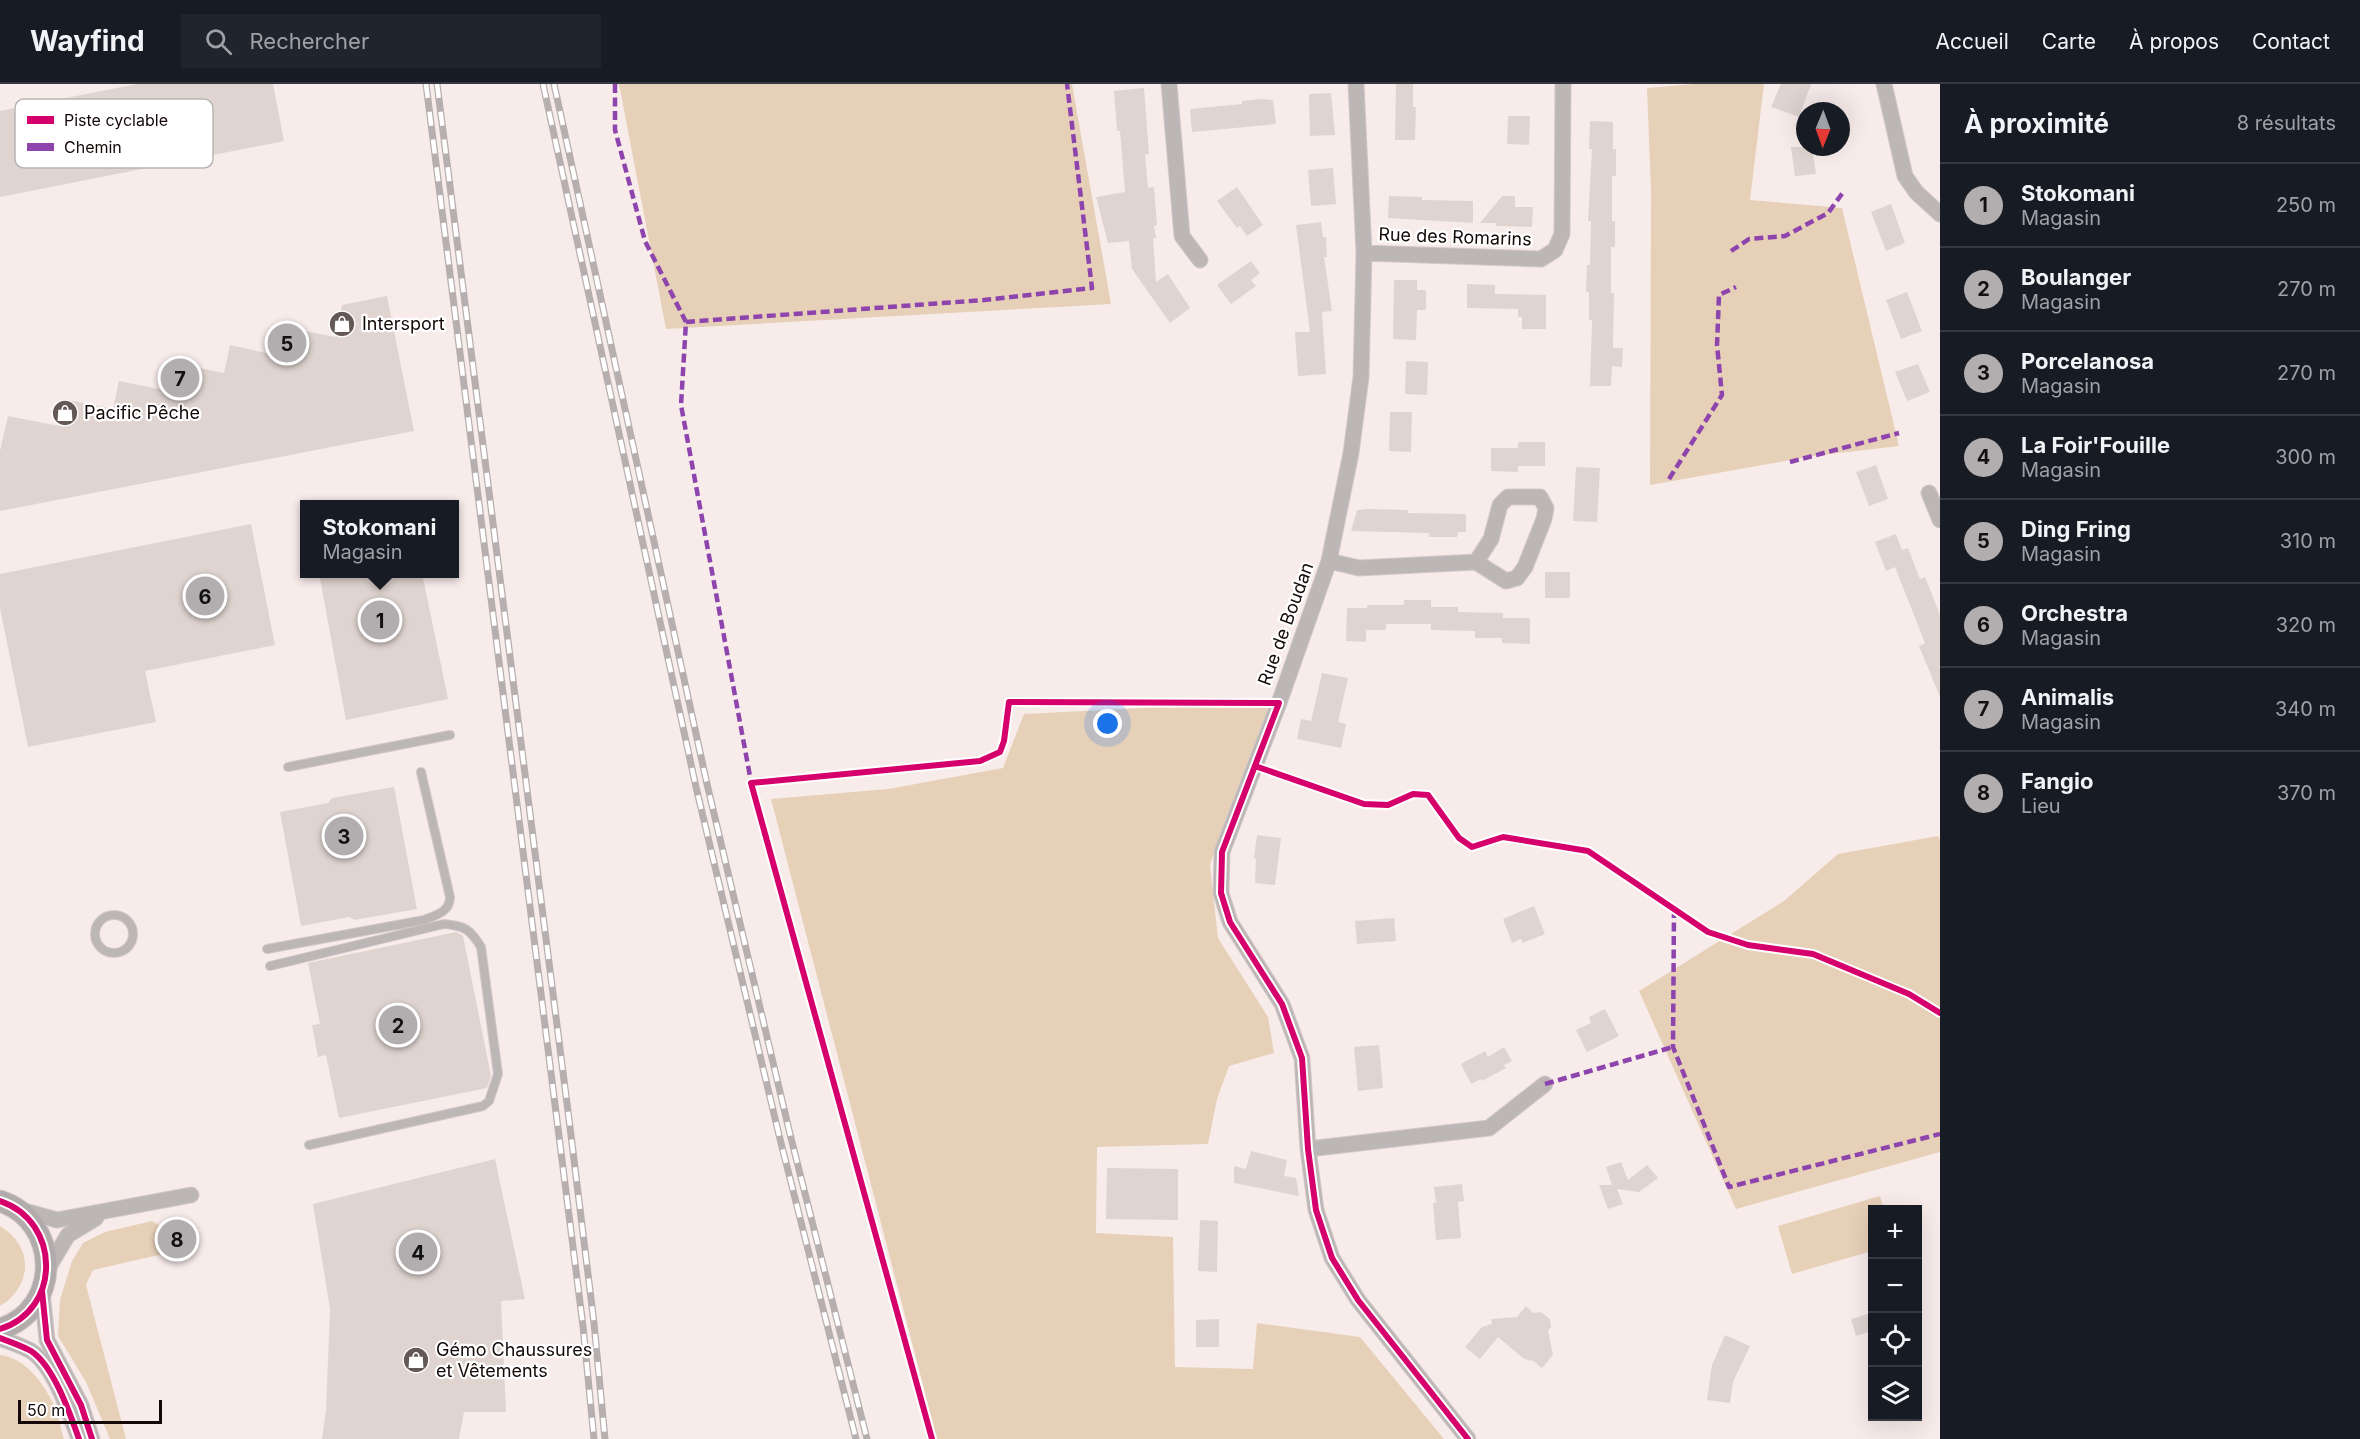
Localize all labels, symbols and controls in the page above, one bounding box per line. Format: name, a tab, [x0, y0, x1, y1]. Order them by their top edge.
search box	[181, 14, 601, 68]
text: Wayfind	[30, 24, 145, 58]
icon: search	[202, 25, 235, 58]
text: Rechercher	[250, 28, 369, 54]
text: Accueil	[1935, 29, 2009, 54]
text: Carte	[2042, 29, 2096, 54]
text: À propos	[2129, 29, 2219, 54]
text: Contact	[2252, 29, 2330, 54]
legend	[15, 99, 213, 168]
north arrow	[1796, 102, 1850, 156]
text: À proximité	[1964, 108, 2109, 139]
text: Piste cyclable	[64, 110, 168, 130]
text: 8 résultats	[2237, 111, 2336, 135]
text: Chemin	[64, 137, 122, 157]
text: Stokomani	[2021, 180, 2135, 206]
text: 1	[1979, 193, 1988, 217]
text: 250 m	[2276, 193, 2336, 217]
text: Magasin	[2021, 206, 2101, 230]
street label: Rue des Romarins	[1378, 223, 1532, 250]
text: Boulanger	[2021, 264, 2131, 290]
text: 2	[1977, 277, 1990, 301]
text: 270 m	[2277, 277, 2336, 301]
text: Magasin	[2021, 290, 2101, 314]
shop icon: Intersport	[327, 309, 357, 339]
place label: Intersport	[362, 313, 445, 334]
pin: 5	[268, 320, 306, 366]
text: Porcelanosa	[2021, 348, 2154, 374]
pin: 7	[160, 356, 200, 400]
text: 3	[1977, 361, 1990, 385]
text: 270 m	[2277, 361, 2336, 385]
text: Magasin	[2021, 374, 2101, 398]
shop icon: Pacific Pêche	[50, 398, 80, 428]
place label: Pacific Pêche	[84, 402, 200, 423]
text: La Foir'Fouille	[2021, 432, 2170, 458]
text: 4	[1977, 445, 1990, 469]
text: 300 m	[2275, 445, 2336, 469]
text: Magasin	[2021, 458, 2101, 482]
popup	[300, 500, 459, 578]
text: Stokomani	[322, 514, 437, 540]
text: Ding Fring	[2021, 516, 2131, 542]
text: 5	[1977, 529, 1990, 553]
text: 310 m	[2280, 529, 2336, 553]
text: Magasin	[322, 540, 403, 564]
text: Magasin	[2021, 542, 2101, 566]
street label: Rue de Boudan	[1254, 559, 1318, 688]
pin: 6	[186, 574, 224, 618]
pin: 1	[360, 598, 400, 642]
text: Orchestra	[2021, 600, 2128, 626]
text: 6	[1977, 613, 1990, 637]
text: 320 m	[2276, 613, 2336, 637]
text: Magasin	[2021, 626, 2101, 650]
text: Animalis	[2021, 684, 2114, 710]
text: 7	[1978, 697, 1989, 721]
text: 340 m	[2275, 697, 2336, 721]
your location	[1093, 709, 1122, 738]
text: Magasin	[2021, 710, 2101, 734]
text: Fangio	[2021, 768, 2093, 794]
text: 8	[1977, 781, 1990, 805]
text: 370 m	[2277, 781, 2336, 805]
text: Lieu	[2021, 794, 2061, 818]
pin: 3	[324, 814, 364, 858]
pin: 2	[378, 1002, 418, 1048]
map controls	[1868, 1205, 1922, 1421]
button: +	[1868, 1205, 1922, 1259]
pin: 8	[158, 1216, 196, 1262]
pin: 4	[398, 1230, 438, 1274]
button: −	[1868, 1259, 1922, 1313]
button: locate	[1868, 1313, 1922, 1367]
place label: Gémo Chaussures et Vêtements	[436, 1339, 592, 1381]
shop icon: Gémo Chaussures et Vêtements	[401, 1345, 431, 1375]
button: layers	[1868, 1367, 1922, 1421]
scale bar	[18, 1397, 162, 1424]
text: 50 m	[27, 1400, 65, 1420]

